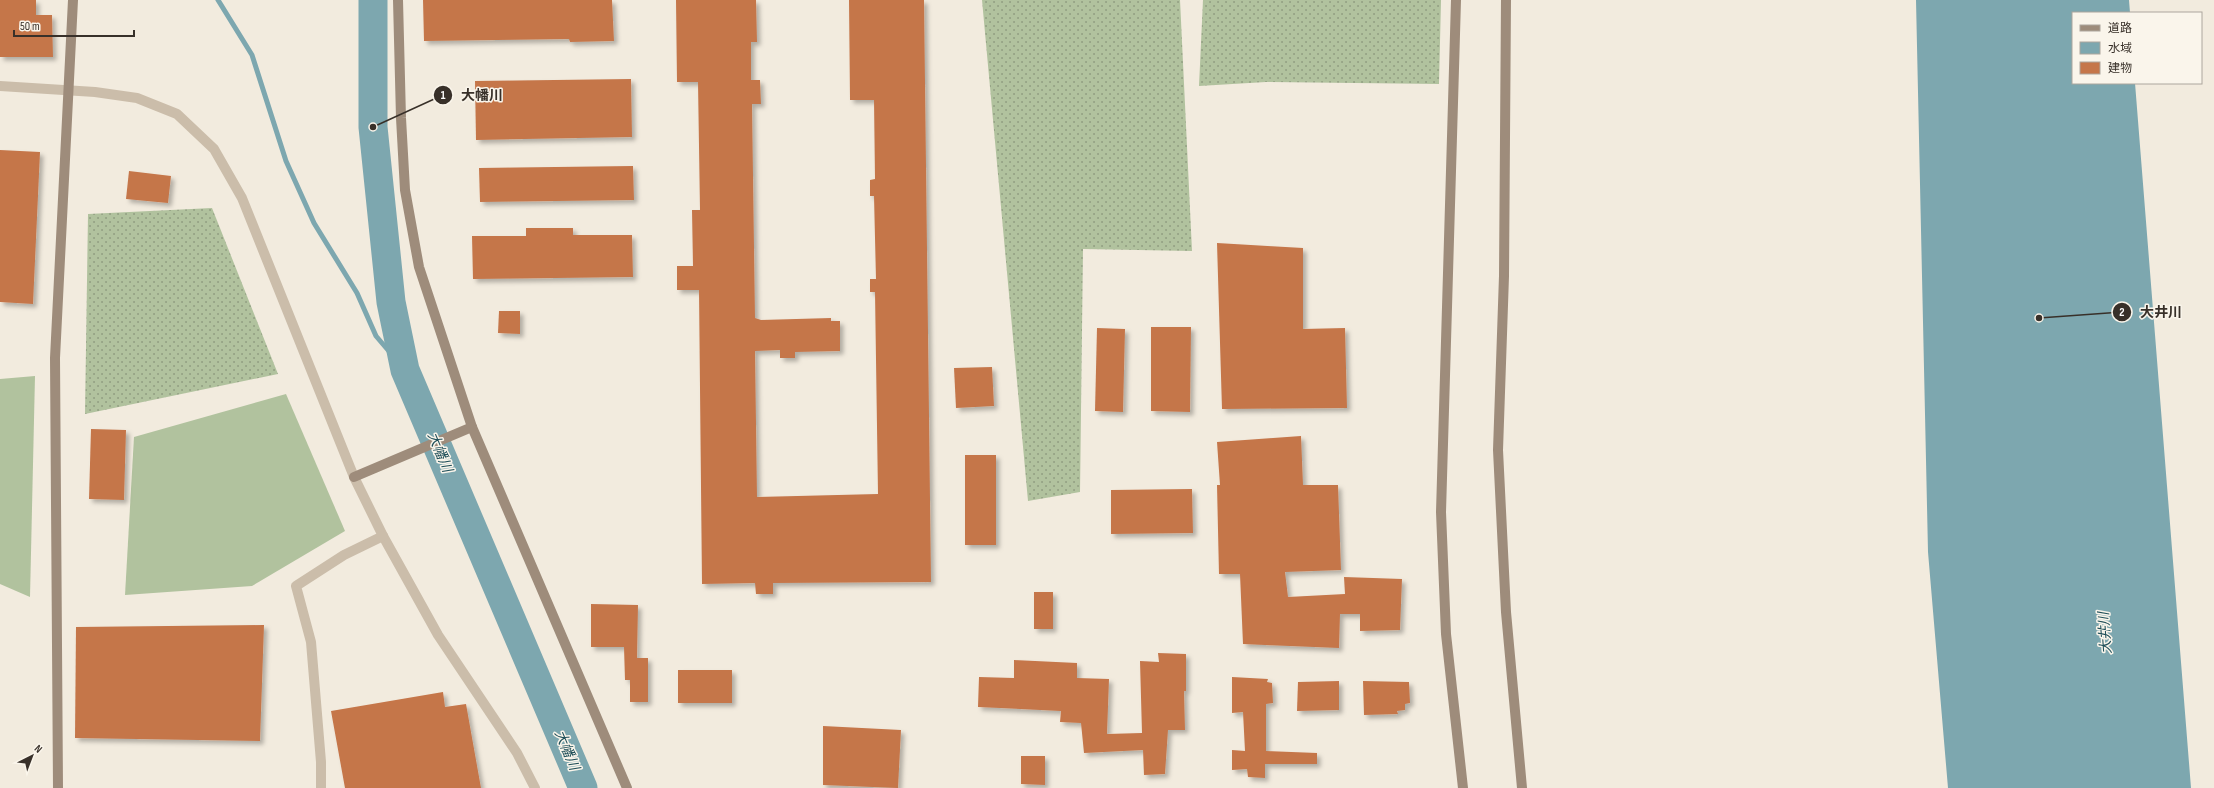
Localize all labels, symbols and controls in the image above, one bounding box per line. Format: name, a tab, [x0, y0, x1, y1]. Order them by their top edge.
scale bar	[14, 12, 134, 38]
legend	[2072, 12, 2202, 84]
text: 50 m	[20, 19, 40, 34]
text: 道路	[2108, 21, 2132, 36]
text: 水域	[2108, 41, 2132, 56]
text: 建物	[2108, 61, 2132, 76]
callout: 大幡川	[433, 82, 511, 108]
text: 大幡川	[461, 87, 503, 104]
text: 1	[441, 88, 446, 103]
callout: 大井川	[2112, 299, 2190, 325]
text: 大井川	[2140, 304, 2182, 321]
text: 2	[2119, 305, 2125, 320]
water label: 大幡川	[424, 429, 457, 476]
water label: 大井川	[2095, 609, 2115, 655]
water label: 大幡川	[551, 727, 584, 774]
north arrow	[12, 736, 52, 776]
text: N	[32, 742, 45, 756]

